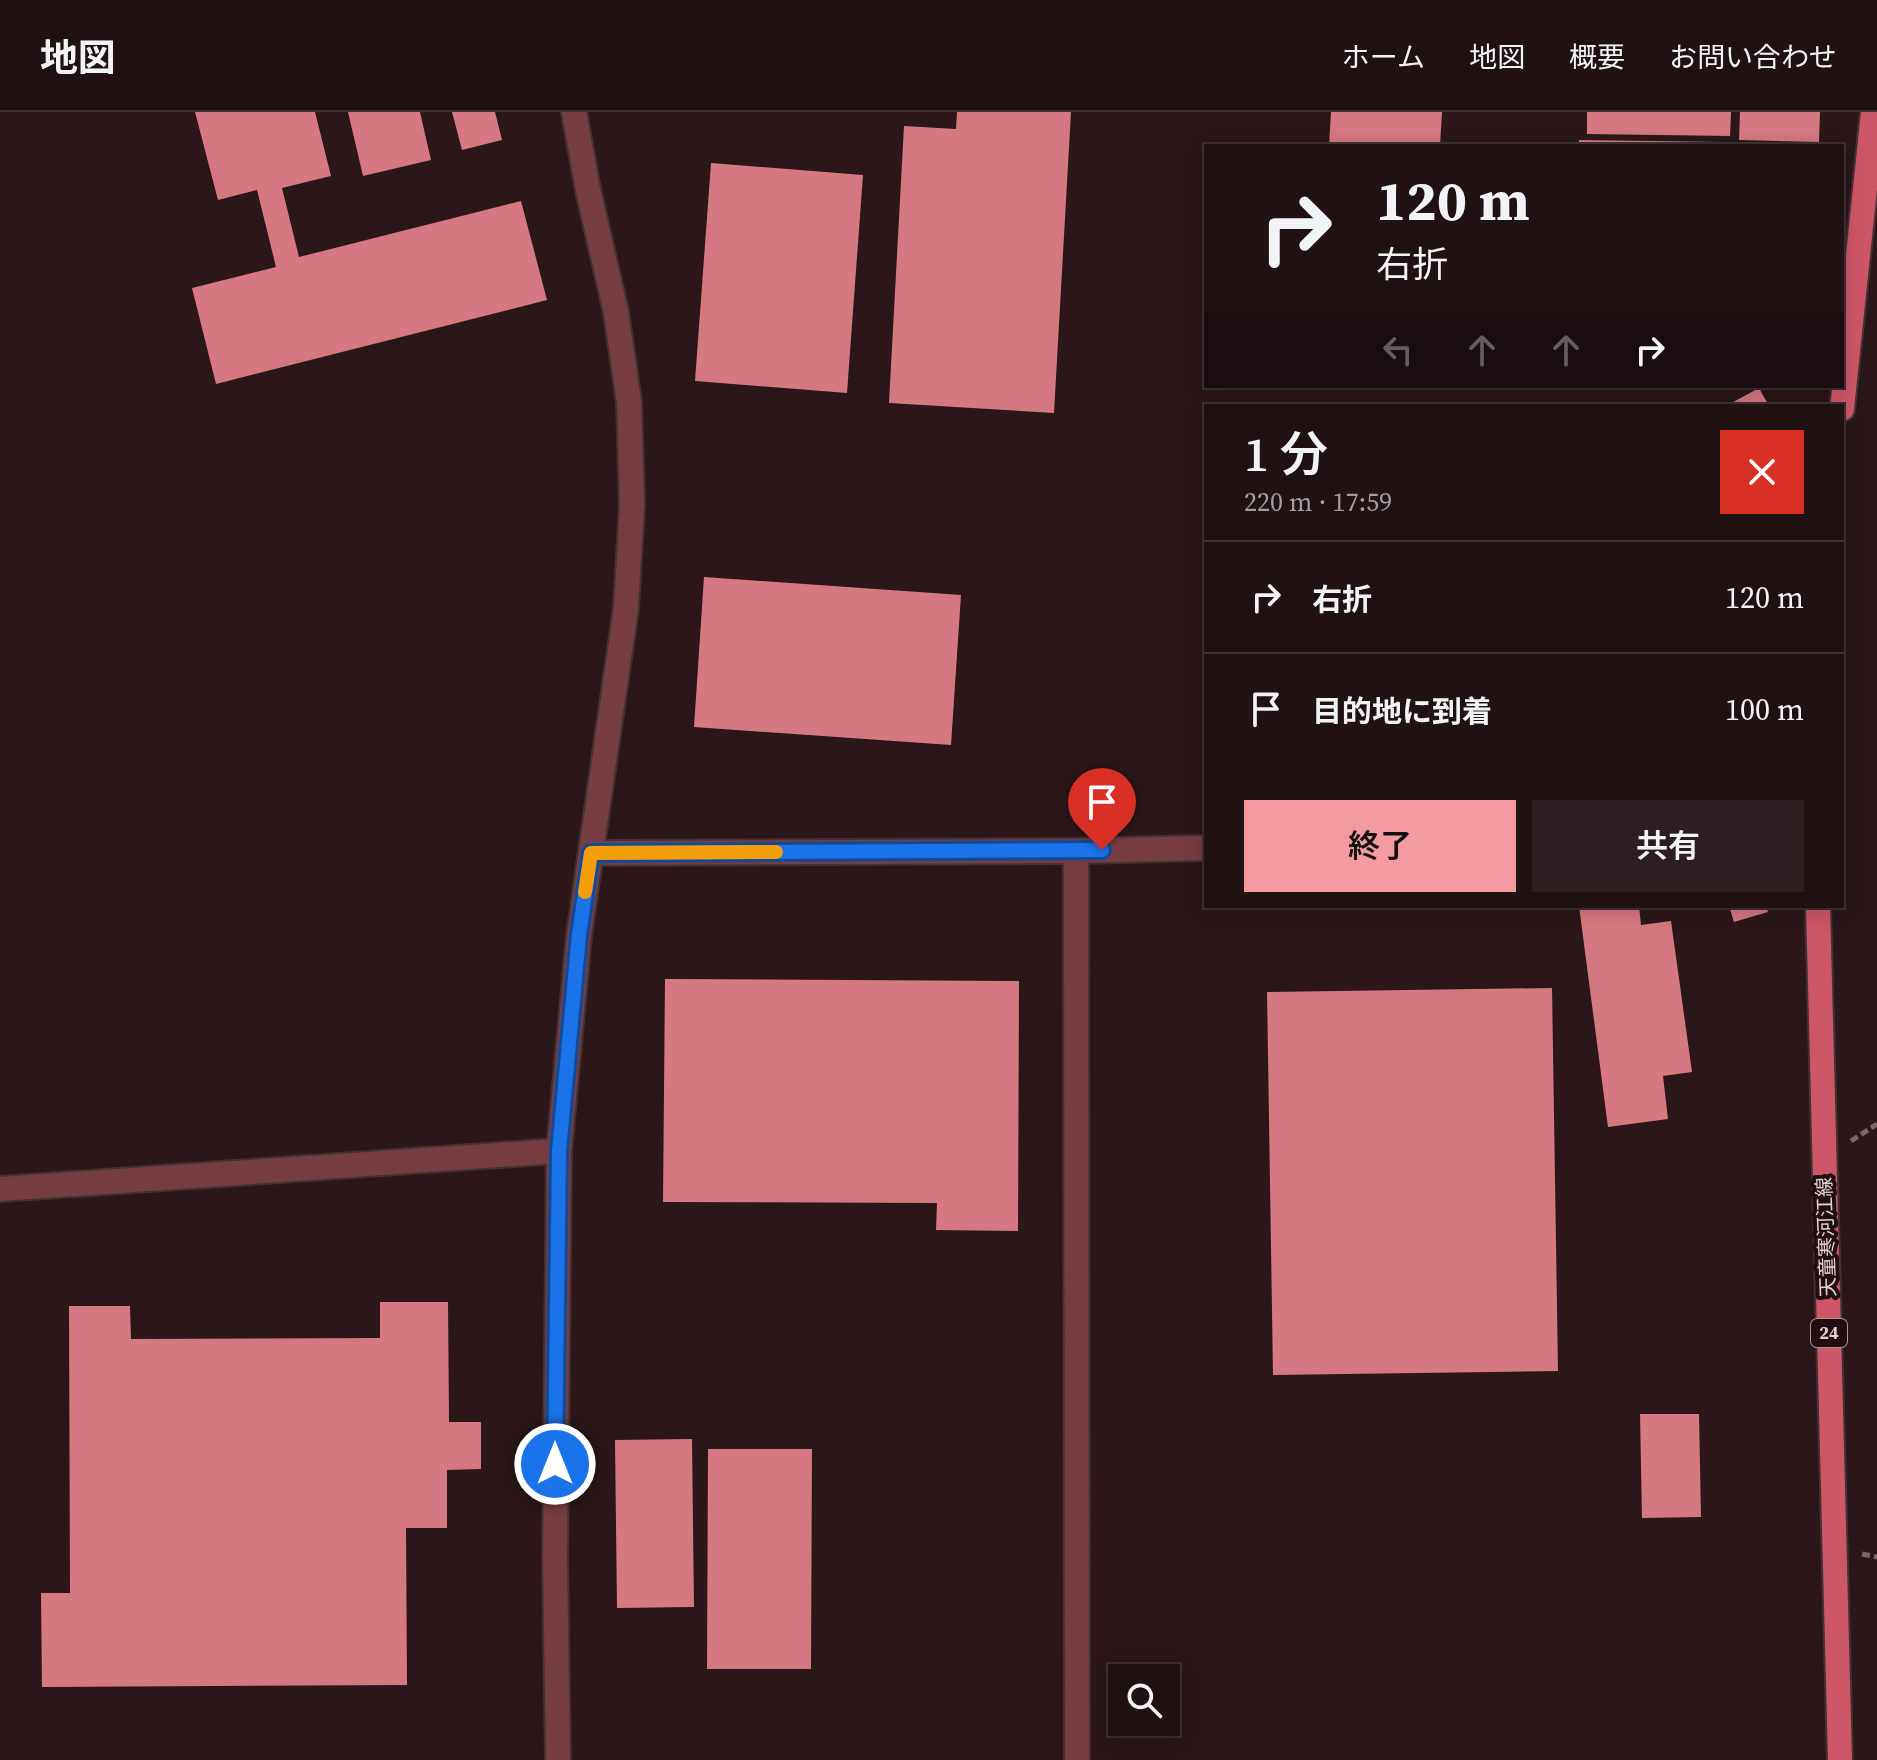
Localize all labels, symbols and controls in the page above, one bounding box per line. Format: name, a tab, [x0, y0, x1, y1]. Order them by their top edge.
text: 地図	[40, 32, 116, 84]
text: ホーム	[1342, 38, 1425, 76]
text: 地図	[1469, 38, 1525, 76]
text: 概要	[1569, 38, 1625, 76]
text: お問い合わせ	[1669, 38, 1837, 76]
text: 120 m	[1376, 162, 1530, 239]
icon: right	[1244, 176, 1348, 280]
text: 右折	[1376, 240, 1448, 289]
icon: left	[1376, 328, 1420, 372]
icon: ahead	[1460, 328, 1504, 372]
icon: ahead	[1544, 328, 1588, 372]
icon: right	[1628, 328, 1672, 372]
text: 1 分	[1244, 421, 1328, 487]
button: close	[1720, 430, 1804, 514]
text: 220 m · 17:59	[1244, 484, 1392, 520]
icon: right	[1244, 575, 1288, 619]
text: 120 m	[1725, 577, 1804, 618]
text: 右折	[1312, 579, 1372, 620]
icon: arrive	[1244, 687, 1288, 731]
text: 100 m	[1725, 689, 1804, 730]
text: 目的地に到着	[1312, 691, 1492, 732]
pin	[1068, 768, 1136, 850]
icon: arrive	[1080, 780, 1124, 824]
button: 終了	[1244, 800, 1516, 892]
button: 共有	[1532, 800, 1804, 892]
street label: 天童寒河江線	[1810, 1177, 1842, 1297]
road number: 24	[1811, 1319, 1847, 1347]
position arrow	[513, 1422, 597, 1506]
map controls	[1108, 1664, 1180, 1736]
button: search	[1108, 1664, 1180, 1736]

